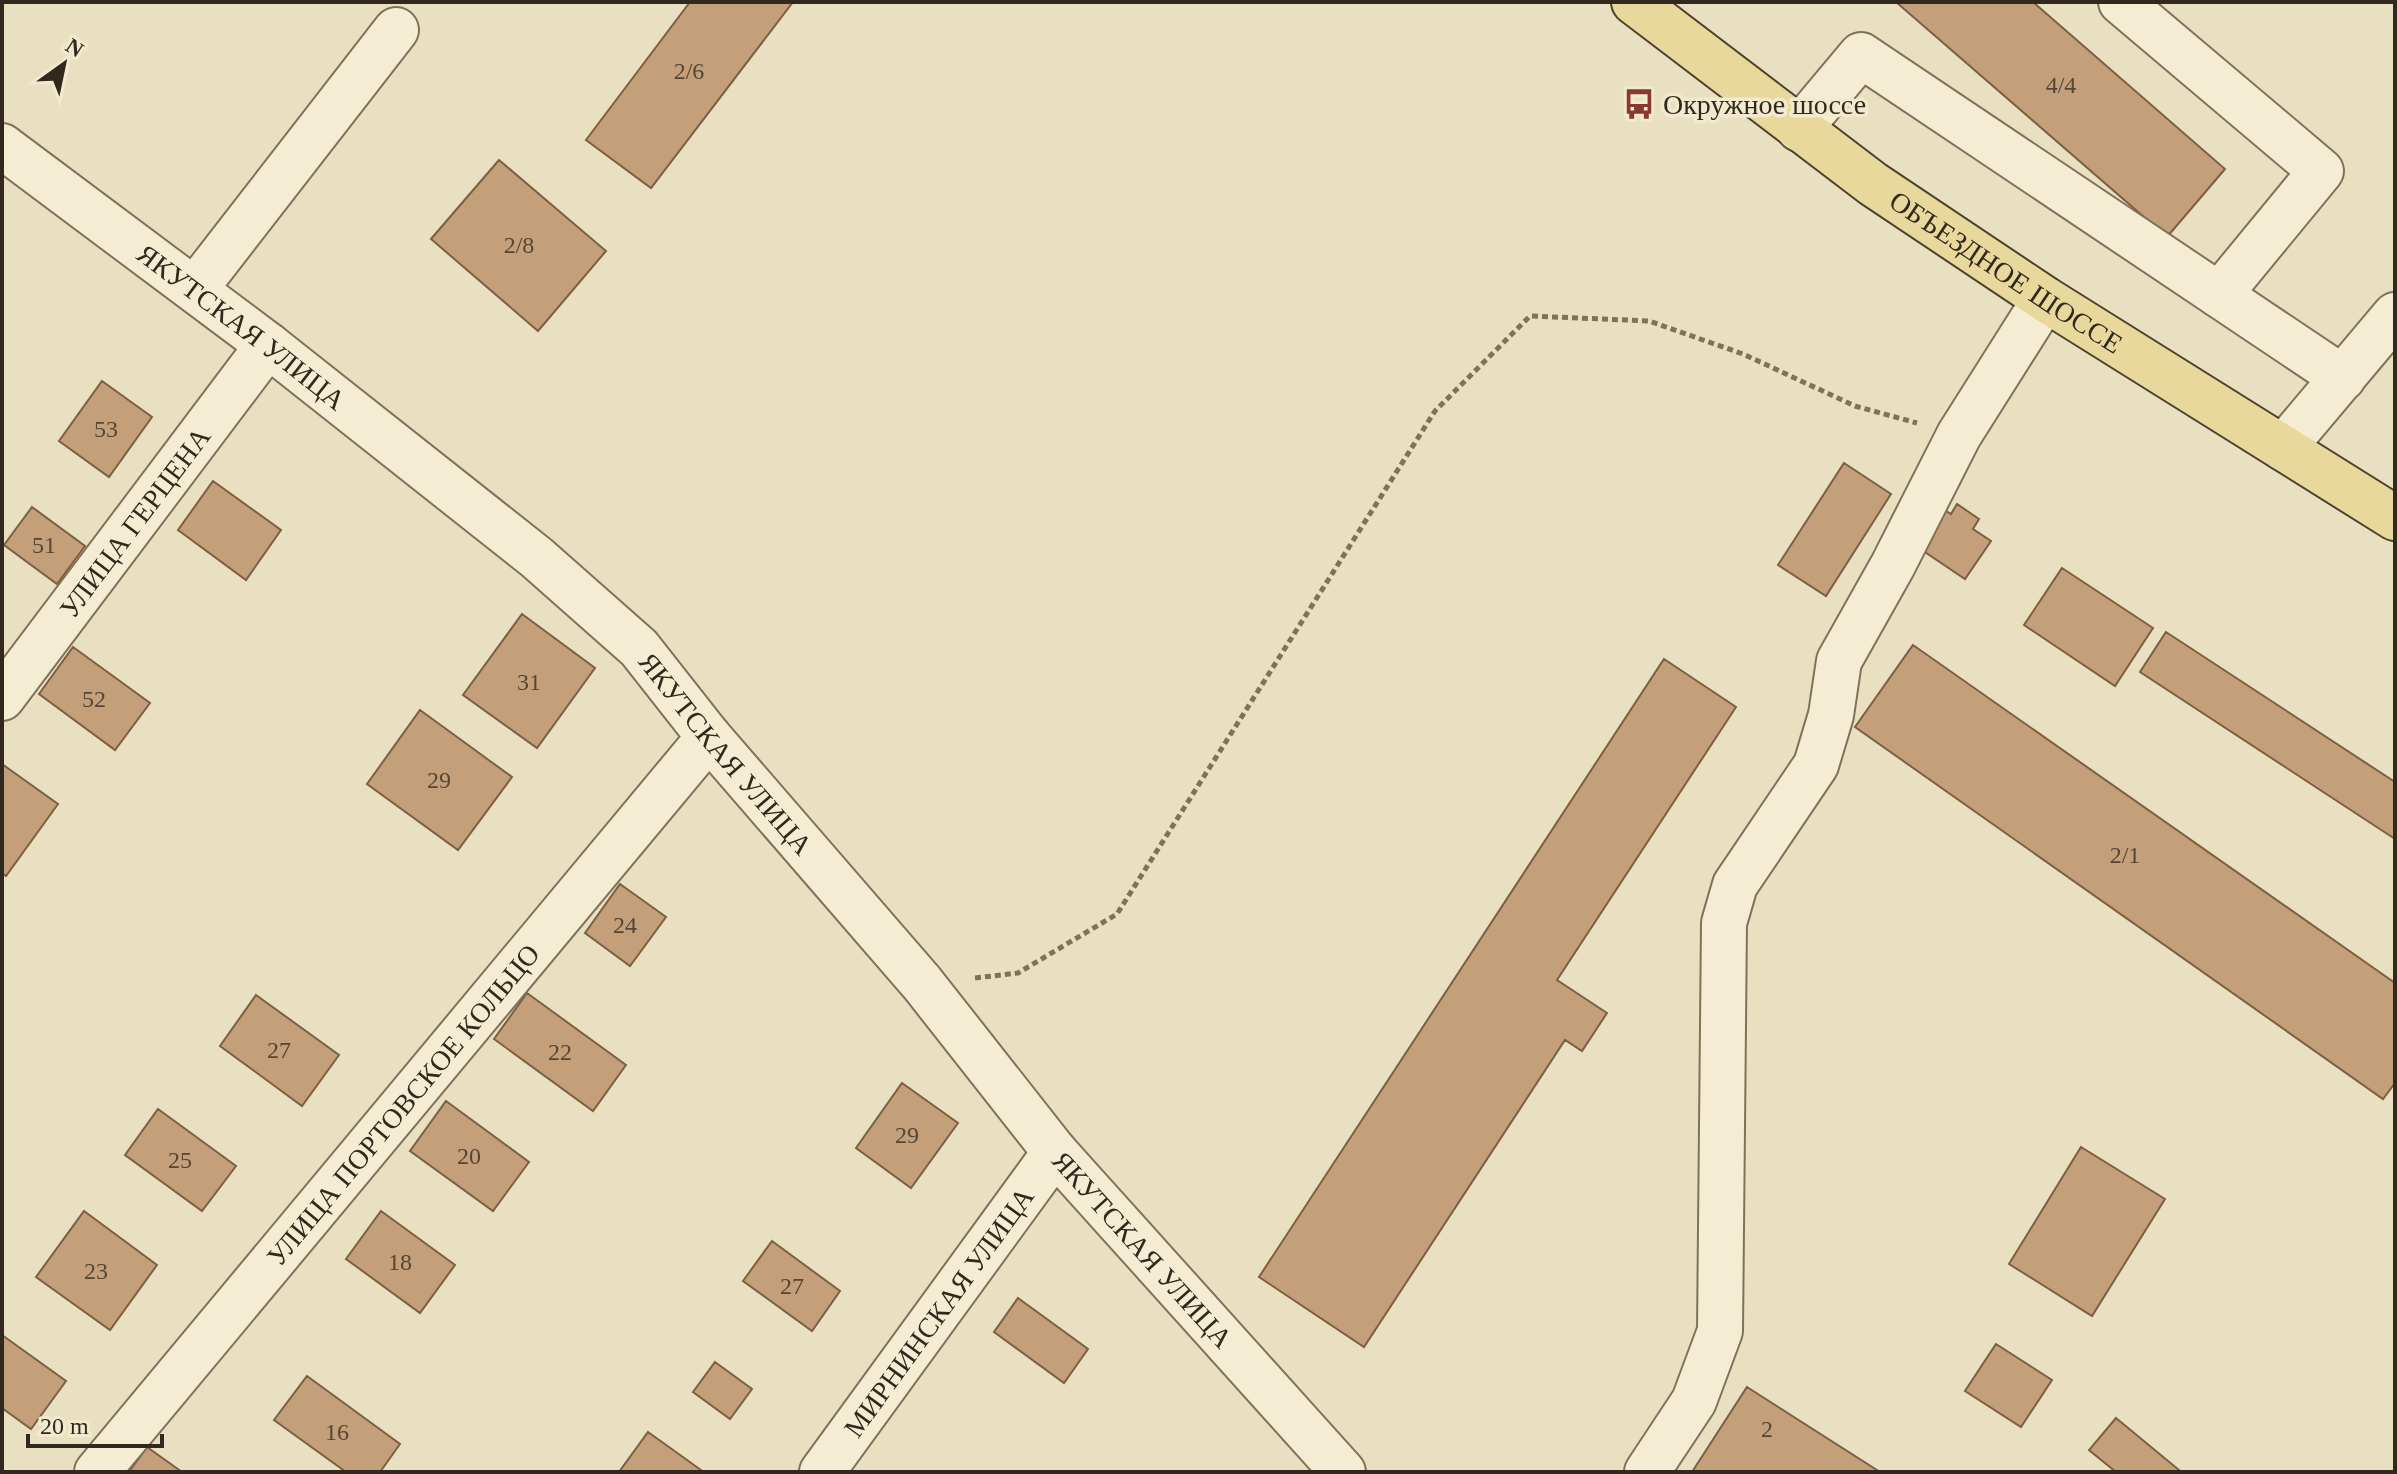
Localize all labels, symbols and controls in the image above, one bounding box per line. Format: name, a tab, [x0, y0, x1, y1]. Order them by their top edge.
north arrow	[24, 24, 104, 104]
text: N	[61, 33, 88, 63]
house number: 2/6	[674, 58, 704, 84]
house number: 4/4	[2046, 72, 2076, 98]
bus stop icon: Окружное шоссе	[1622, 87, 1656, 121]
place label: Окружное шоссе	[1663, 89, 1866, 120]
street label: ОБЪЕЗДНОЕ ШОССЕ	[1884, 185, 2128, 360]
house number: 2/8	[504, 232, 534, 258]
street label: ЯКУТСКАЯ УЛИЦА	[131, 238, 352, 417]
house number: 53	[94, 416, 118, 442]
street label: УЛИЦА ГЕРЦЕНА	[53, 421, 217, 624]
house number: 51	[32, 532, 56, 558]
street label: ЯКУТСКАЯ УЛИЦА	[633, 647, 819, 862]
house number: 31	[517, 669, 541, 695]
house number: 52	[82, 686, 106, 712]
house number: 29	[427, 767, 451, 793]
house number: 2/1	[2110, 842, 2140, 868]
house number: 24	[613, 912, 637, 938]
street label: УЛИЦА ПОРТОВСКОЕ КОЛЬЦО	[261, 938, 546, 1272]
house number: 27	[267, 1037, 291, 1063]
house number: 22	[548, 1039, 572, 1065]
house number: 29	[895, 1122, 919, 1148]
house number: 20	[457, 1143, 481, 1169]
street label: ЯКУТСКАЯ УЛИЦА	[1046, 1145, 1239, 1355]
house number: 25	[168, 1147, 192, 1173]
street label: МИРНИНСКАЯ УЛИЦА	[838, 1181, 1041, 1443]
house number: 18	[388, 1249, 412, 1275]
house number: 23	[84, 1258, 108, 1284]
house number: 27	[780, 1273, 804, 1299]
scale bar	[28, 1398, 162, 1448]
text: 20 m	[40, 1413, 89, 1439]
house number: 2	[1761, 1416, 1773, 1442]
house number: 16	[325, 1419, 349, 1445]

